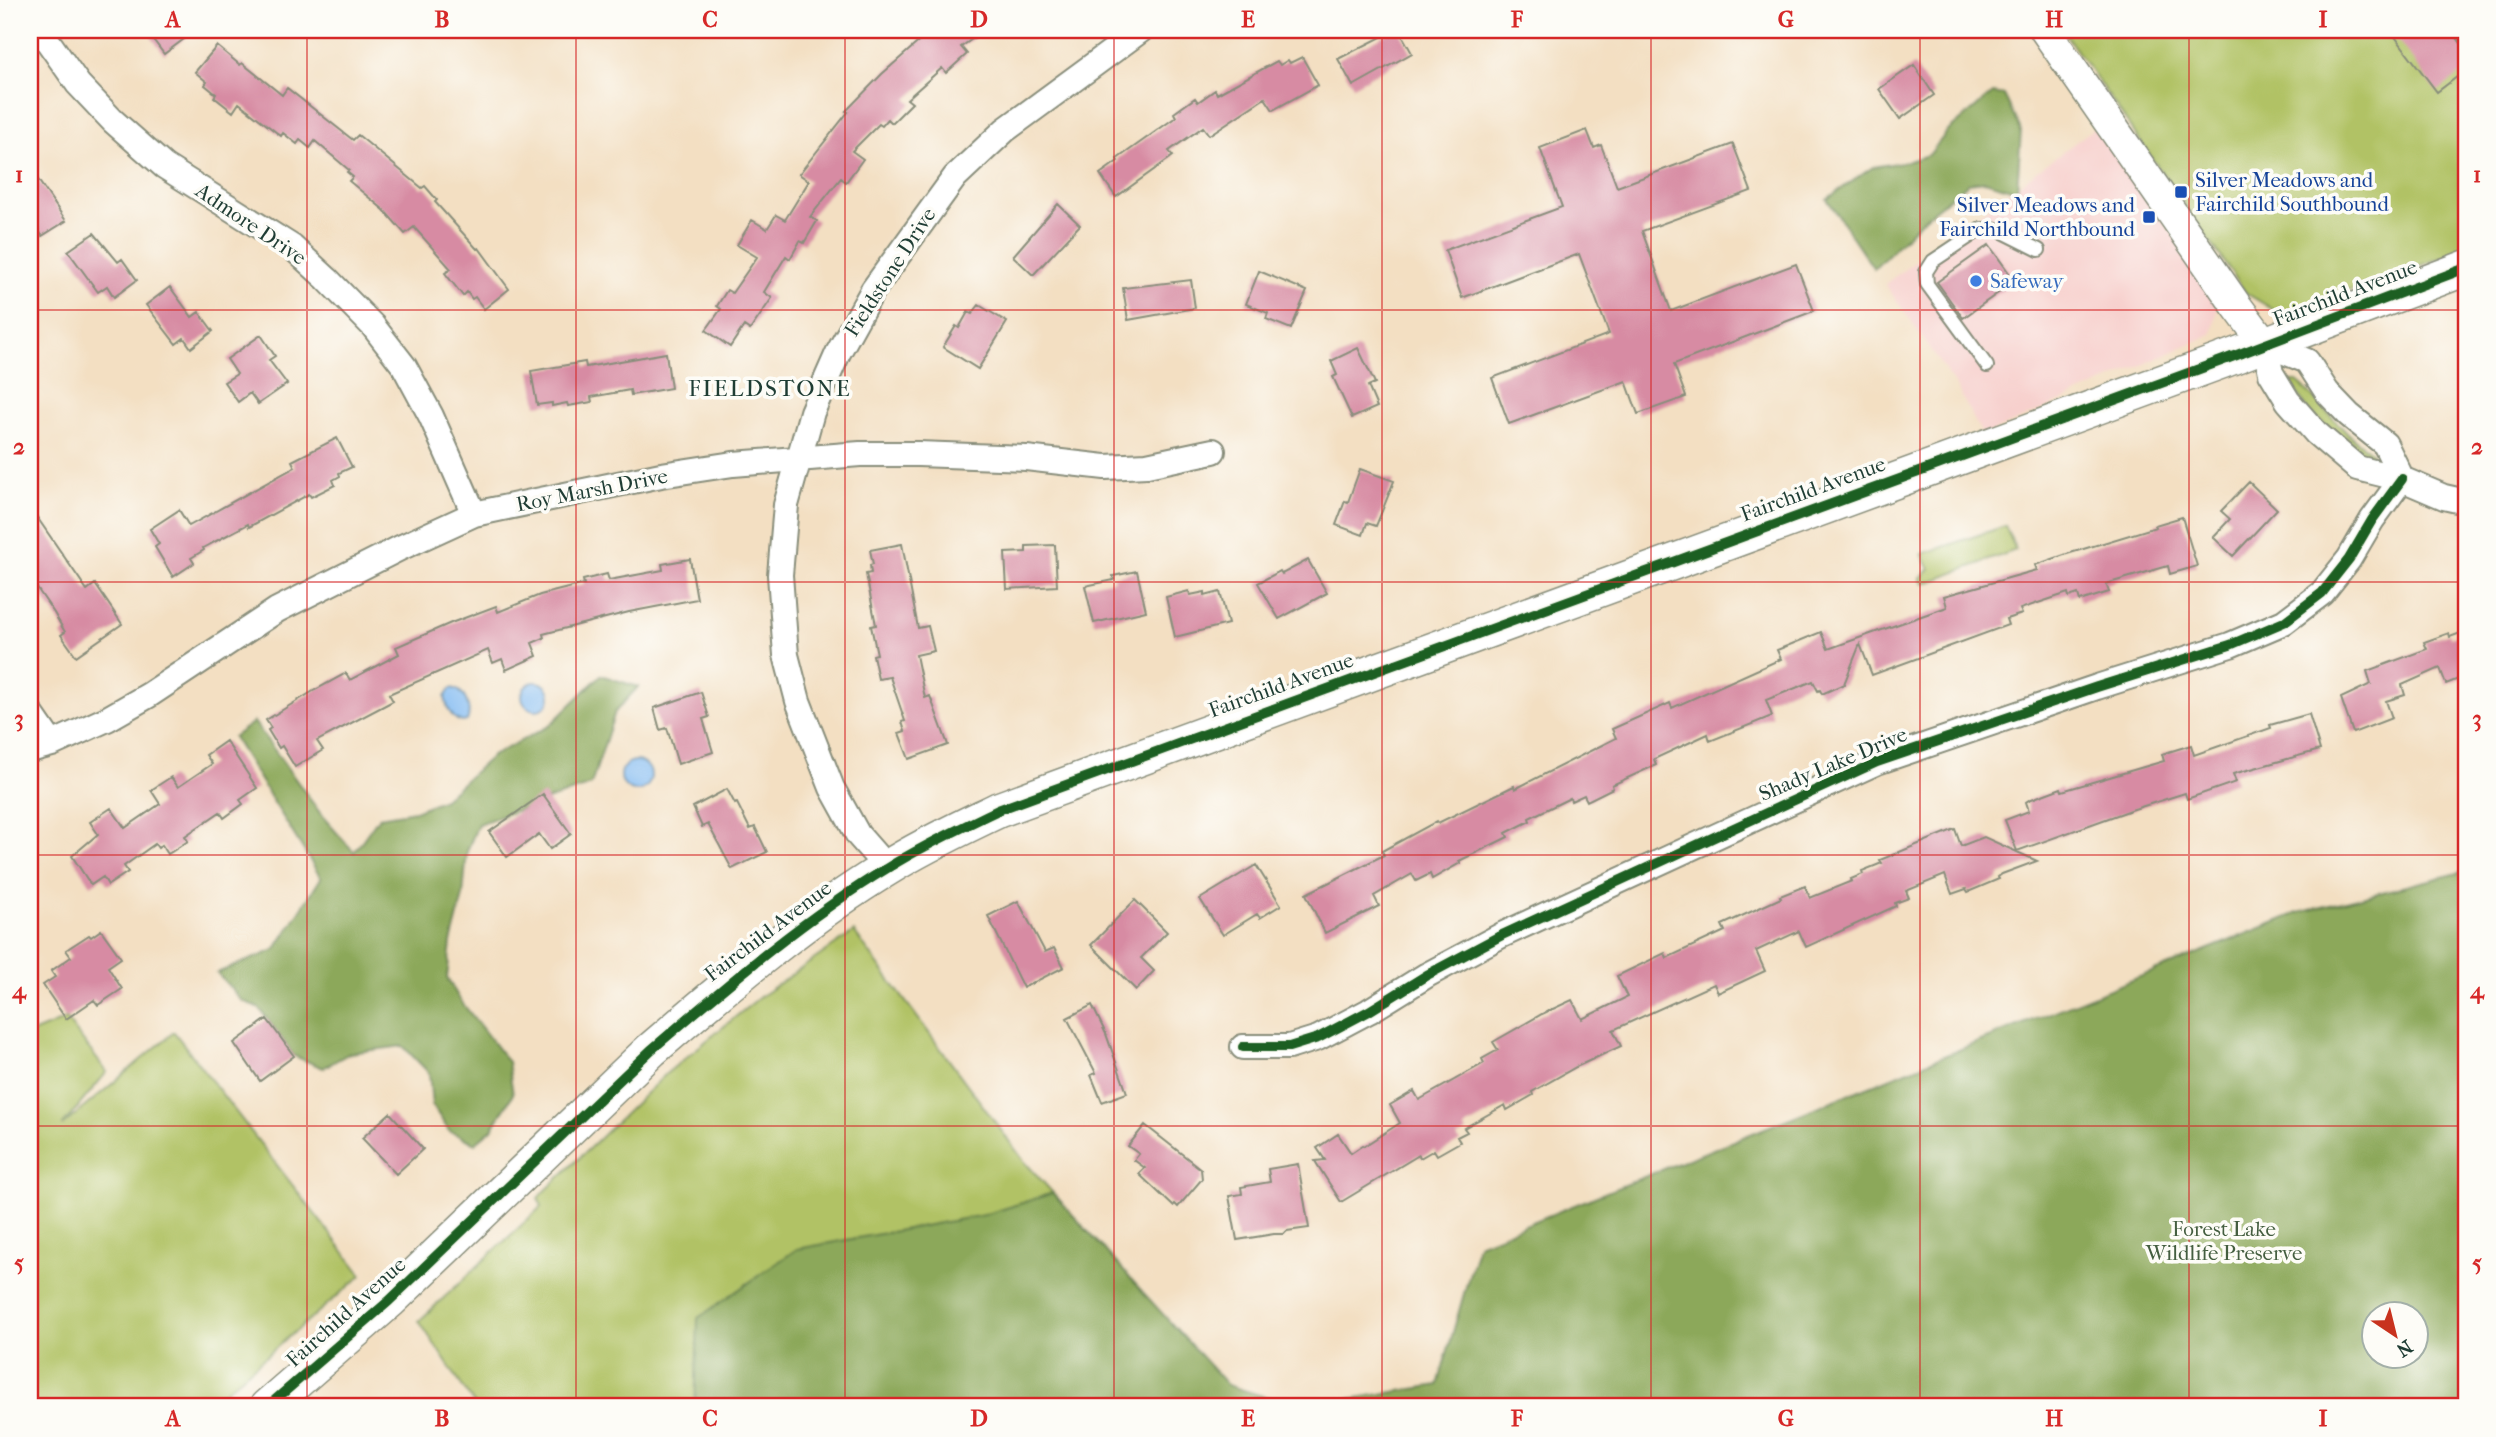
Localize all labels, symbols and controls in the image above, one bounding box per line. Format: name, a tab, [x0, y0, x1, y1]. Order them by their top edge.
text: A	[164, 6, 182, 33]
text: B	[435, 6, 450, 33]
text: C	[702, 6, 718, 33]
text: D	[970, 6, 988, 33]
text: E	[1241, 6, 1255, 33]
text: F	[1510, 6, 1524, 33]
text: G	[1778, 6, 1794, 33]
text: H	[2045, 6, 2063, 33]
text: I	[2319, 6, 2328, 33]
text: 1	[15, 161, 23, 188]
text: 1	[2473, 161, 2481, 188]
place label: Silver Meadows and Fairchild Southbound	[2195, 168, 2389, 216]
street label: Admore Drive	[190, 178, 311, 270]
marker: Silver Meadows and Fairchild Southbound	[2173, 184, 2189, 200]
place label: Silver Meadows and Fairchild Northbound	[1939, 193, 2136, 241]
street label: Fieldstone Drive	[839, 203, 941, 341]
marker: Silver Meadows and Fairchild Northbound	[2141, 209, 2157, 225]
street label: Fairchild Avenue	[2270, 254, 2420, 332]
place label: Safeway	[1990, 269, 2064, 293]
marker: Safeway	[1968, 273, 1984, 289]
district label: FIELDSTONE	[688, 375, 852, 402]
text: 2	[13, 433, 25, 460]
text: 2	[2471, 433, 2483, 460]
street label: Fairchild Avenue	[1737, 452, 1889, 526]
street label: Roy Marsh Drive	[514, 464, 670, 516]
street label: Fairchild Avenue	[1205, 648, 1357, 722]
text: 3	[14, 705, 24, 732]
text: 3	[2472, 705, 2482, 732]
street label: Shady Lake Drive	[1755, 722, 1911, 806]
street label: Fairchild Avenue	[700, 876, 836, 986]
text: 4	[11, 977, 27, 1004]
text: 4	[2469, 977, 2485, 1004]
park label: Forest Lake Wildlife Preserve	[2145, 1217, 2302, 1265]
text: 5	[14, 1249, 24, 1276]
text: 5	[2472, 1249, 2482, 1276]
street label: Fairchild Avenue	[281, 1252, 411, 1372]
north arrow	[2360, 1300, 2430, 1370]
text: N	[2391, 1335, 2416, 1362]
text: A	[164, 1405, 182, 1432]
text: B	[435, 1405, 450, 1432]
text: C	[702, 1405, 718, 1432]
text: D	[970, 1405, 988, 1432]
text: E	[1241, 1405, 1255, 1432]
text: F	[1510, 1405, 1524, 1432]
text: G	[1778, 1405, 1794, 1432]
text: H	[2045, 1405, 2063, 1432]
text: I	[2319, 1405, 2328, 1432]

